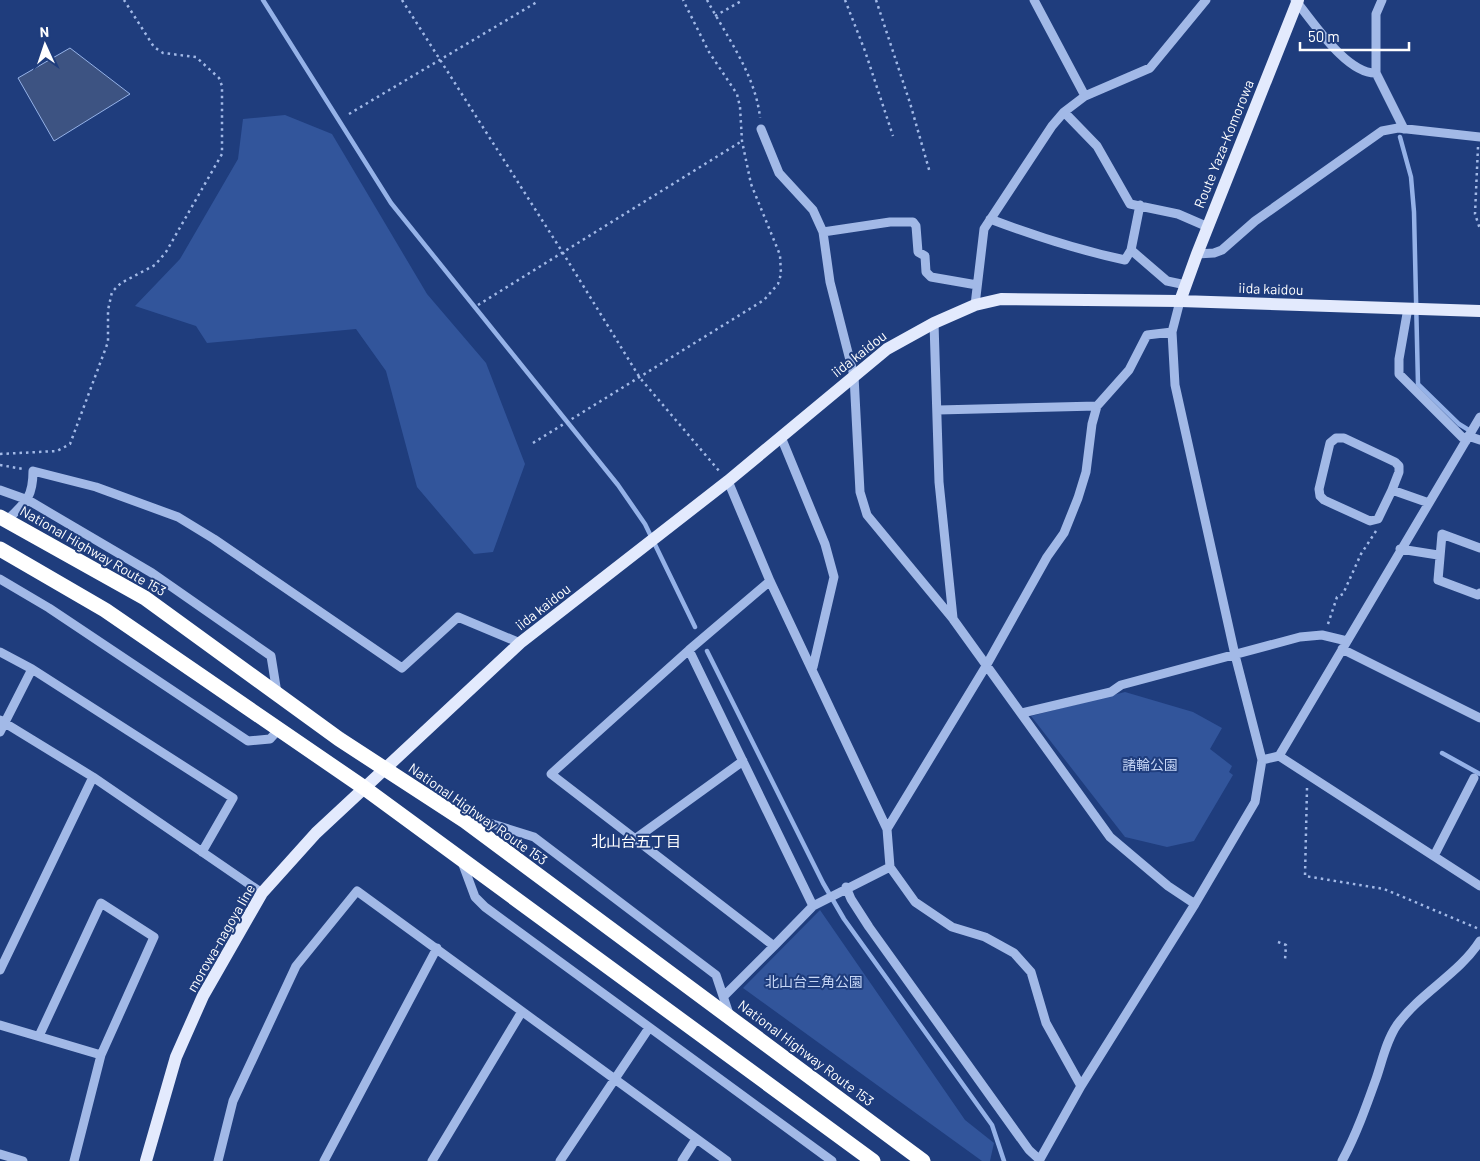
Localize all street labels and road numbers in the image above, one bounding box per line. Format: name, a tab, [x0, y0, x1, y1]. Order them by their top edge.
street label: Route Yaza-Komorowa	[1190, 77, 1257, 210]
street label: iida kaidou	[1238, 279, 1304, 298]
street label: iida kaidou	[828, 327, 890, 380]
street label: National Highway Route 153	[17, 502, 169, 599]
street label: iida kaidou	[512, 580, 574, 633]
street label: National Highway Route 153	[406, 759, 551, 868]
street label: morowa-nagoya line	[183, 881, 258, 995]
street label: National Highway Route 153	[735, 996, 878, 1109]

